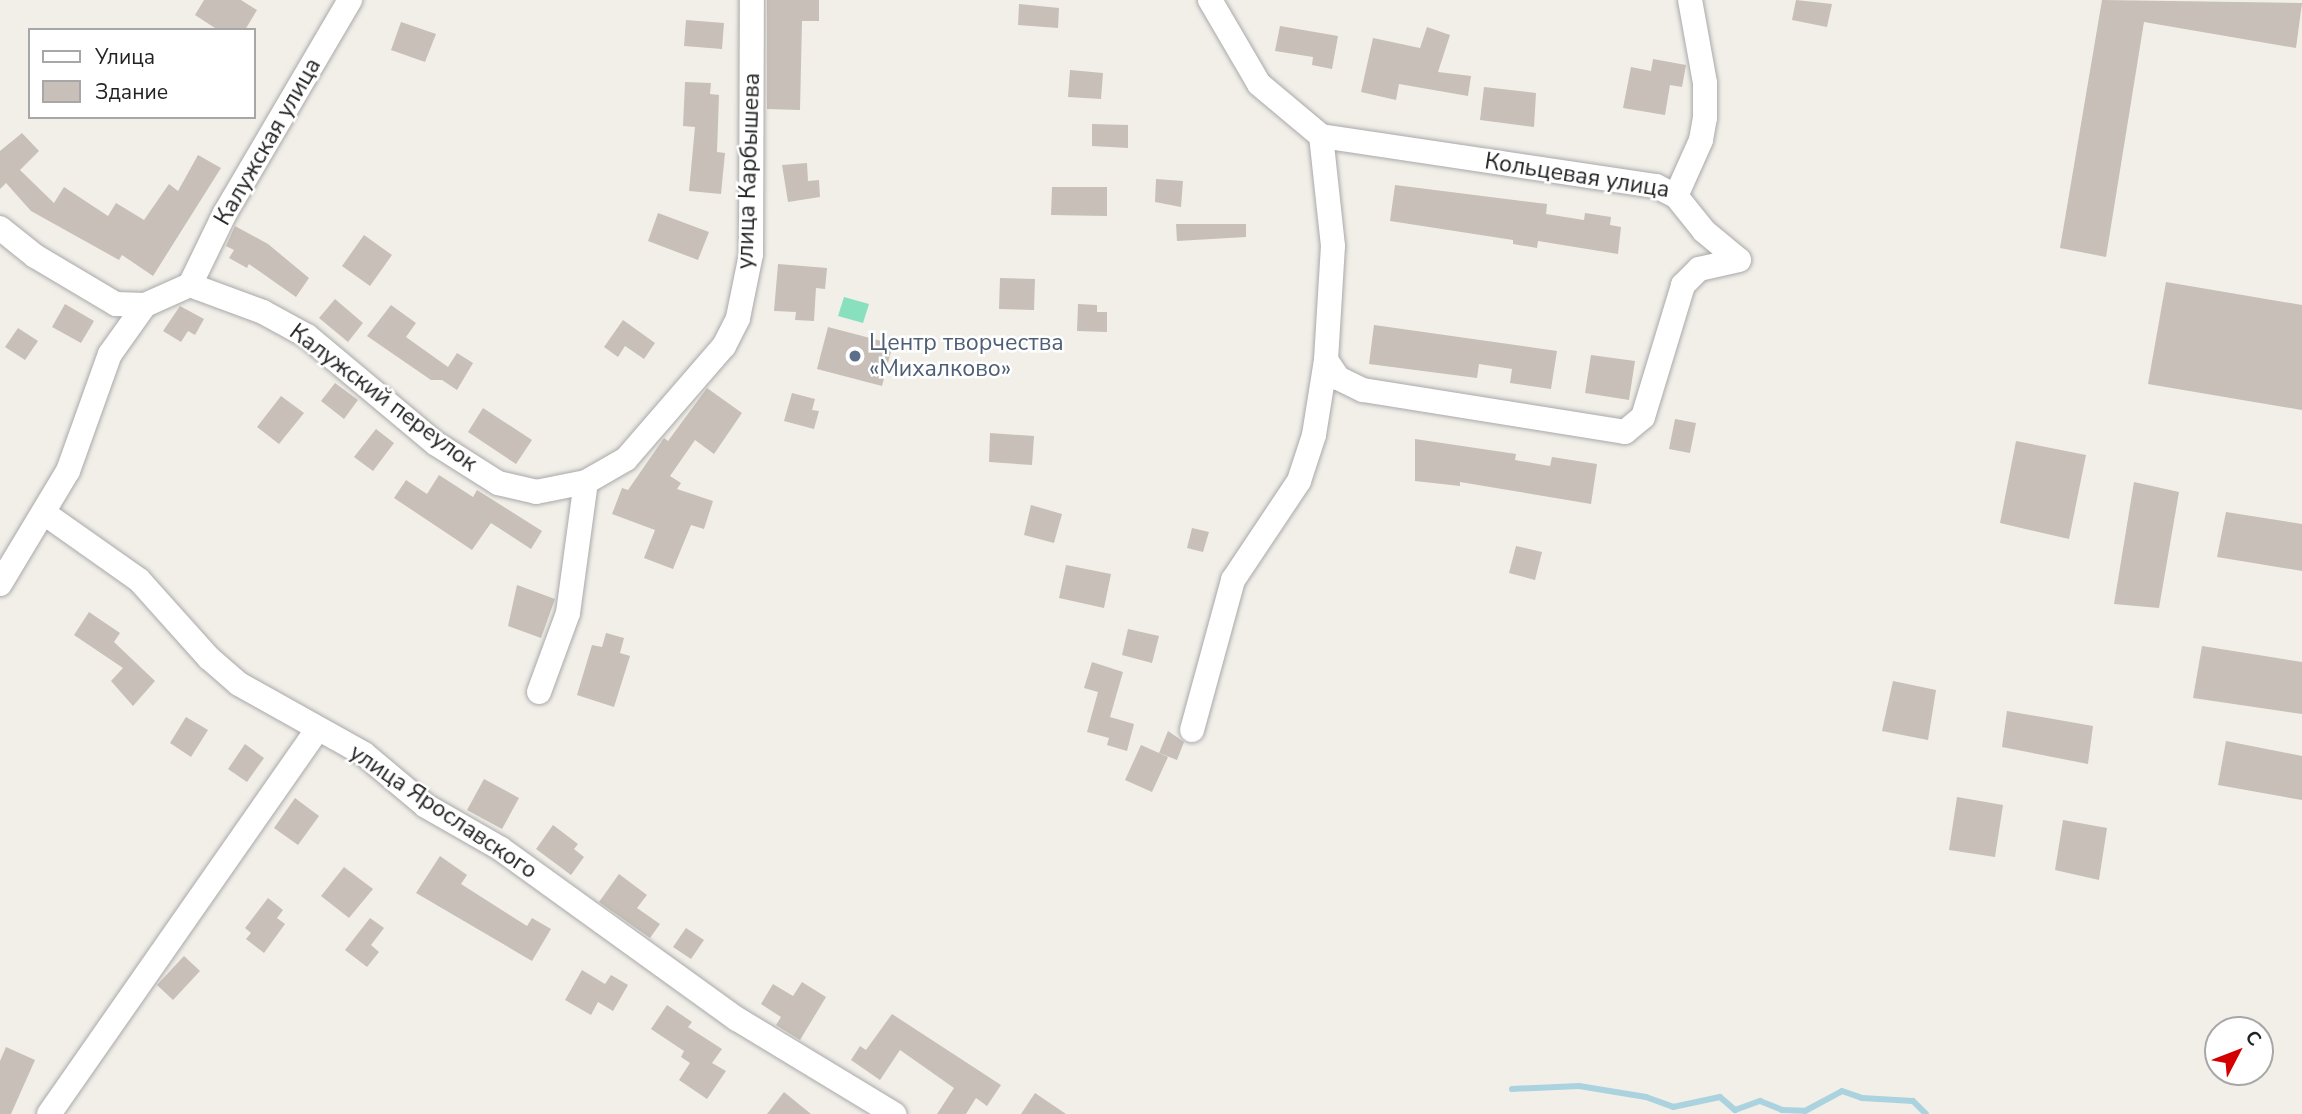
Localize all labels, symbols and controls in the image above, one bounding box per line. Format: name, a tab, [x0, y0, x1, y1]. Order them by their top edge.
legend	[28, 28, 256, 119]
text: Улица	[95, 43, 155, 71]
street label: Калужская улица	[209, 54, 327, 230]
street label: улица Карбышева	[732, 72, 766, 270]
text: Здание	[95, 78, 168, 106]
street label: Кольцевая улица	[1483, 148, 1671, 204]
street label: Калужский переулок	[284, 318, 482, 478]
place label: Центр творчества «Михалково»	[869, 329, 1064, 383]
marker: Центр творчества «Михалково»	[847, 348, 863, 364]
street label: улица Ярославского	[344, 739, 542, 885]
north arrow	[2204, 1016, 2274, 1086]
text: С	[2239, 1025, 2267, 1052]

